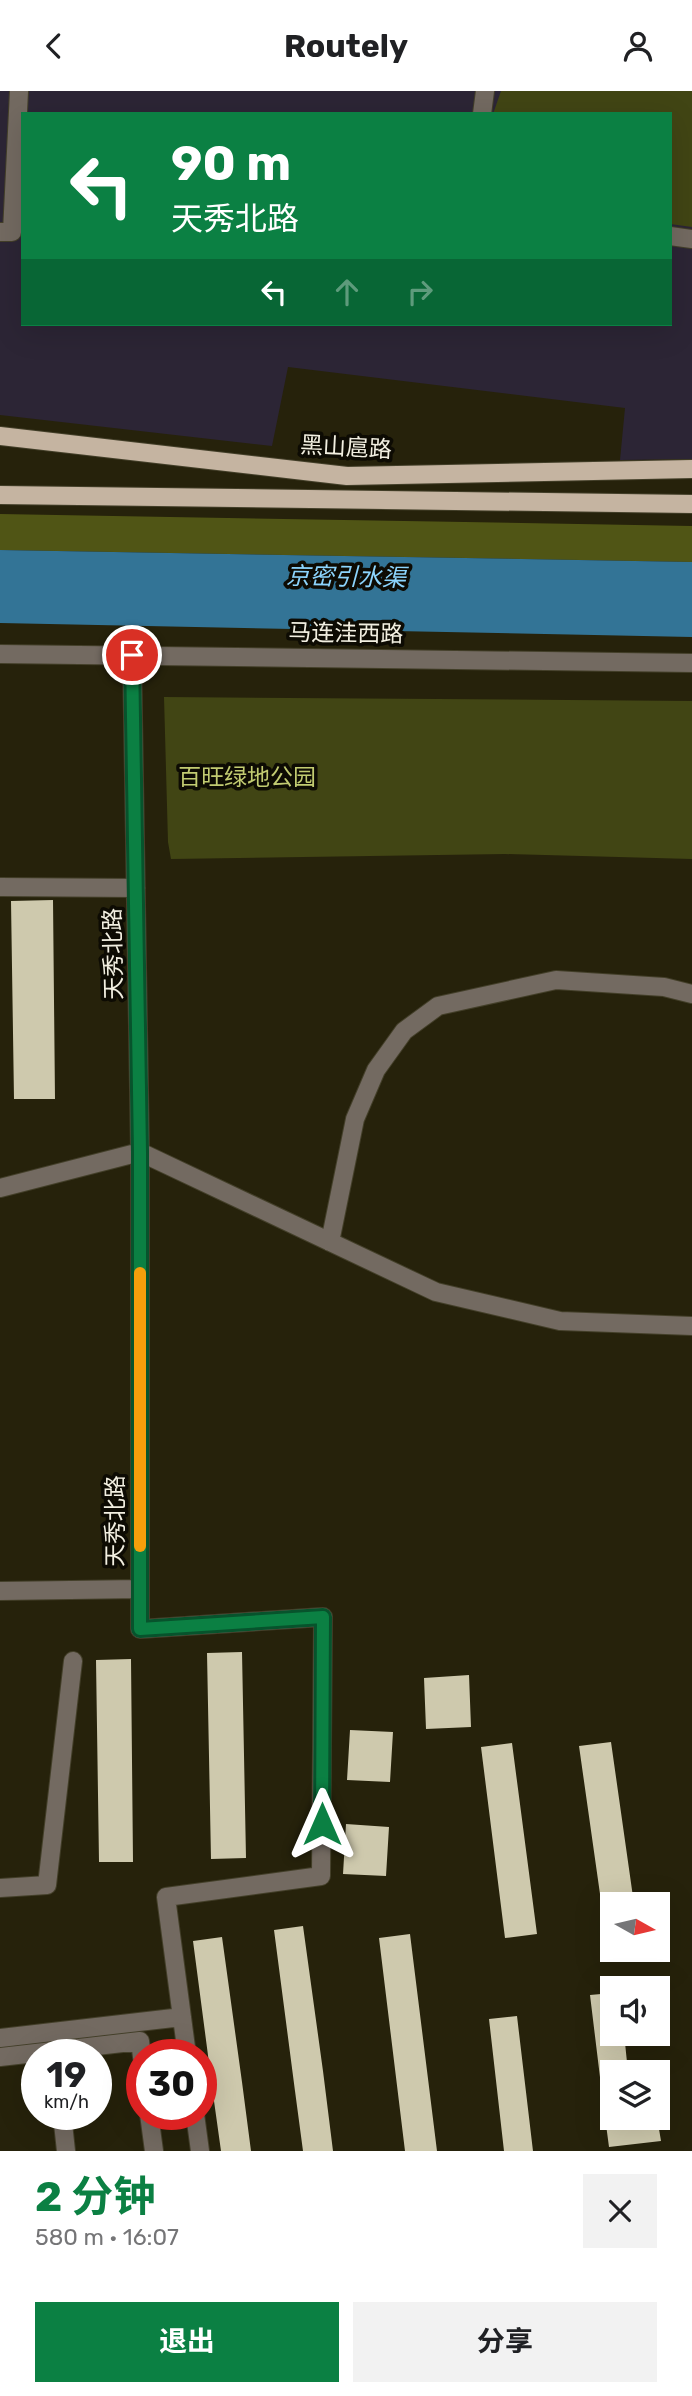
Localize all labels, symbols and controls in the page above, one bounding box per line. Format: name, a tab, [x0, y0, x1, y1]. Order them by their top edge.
icon: back	[35, 27, 73, 65]
text: Routely	[284, 27, 408, 65]
icon: person	[619, 27, 657, 65]
text: 90 m	[171, 134, 291, 192]
icon: left	[56, 140, 147, 231]
text: 天秀北路	[171, 200, 299, 238]
icon: left	[255, 273, 293, 311]
icon: ahead	[328, 273, 366, 311]
icon: right	[401, 273, 439, 311]
street label: 黑山扈路	[299, 431, 393, 463]
water label: 京密引水渠	[286, 562, 409, 592]
street label: 马连洼西路	[288, 618, 404, 648]
pin	[102, 625, 162, 685]
icon: arrive	[113, 636, 151, 674]
park label: 百旺绿地公园	[178, 763, 316, 791]
street label: 天秀北路	[98, 908, 128, 1000]
street label: 天秀北路	[101, 1475, 129, 1567]
position arrow	[285, 1787, 359, 1861]
north arrow	[600, 1892, 670, 1962]
map controls	[600, 1892, 670, 2130]
button: sound	[600, 1976, 670, 2046]
speed limit sign: 30	[126, 2039, 217, 2130]
text: 19	[47, 2054, 86, 2096]
button: layers	[600, 2060, 670, 2130]
text: km/h	[44, 2091, 89, 2113]
text: 2 分钟	[35, 2172, 155, 2222]
button: close	[583, 2174, 657, 2248]
text: 580 m · 16:07	[35, 2223, 179, 2251]
button: 退出	[35, 2302, 339, 2382]
button: 分享	[353, 2302, 657, 2382]

